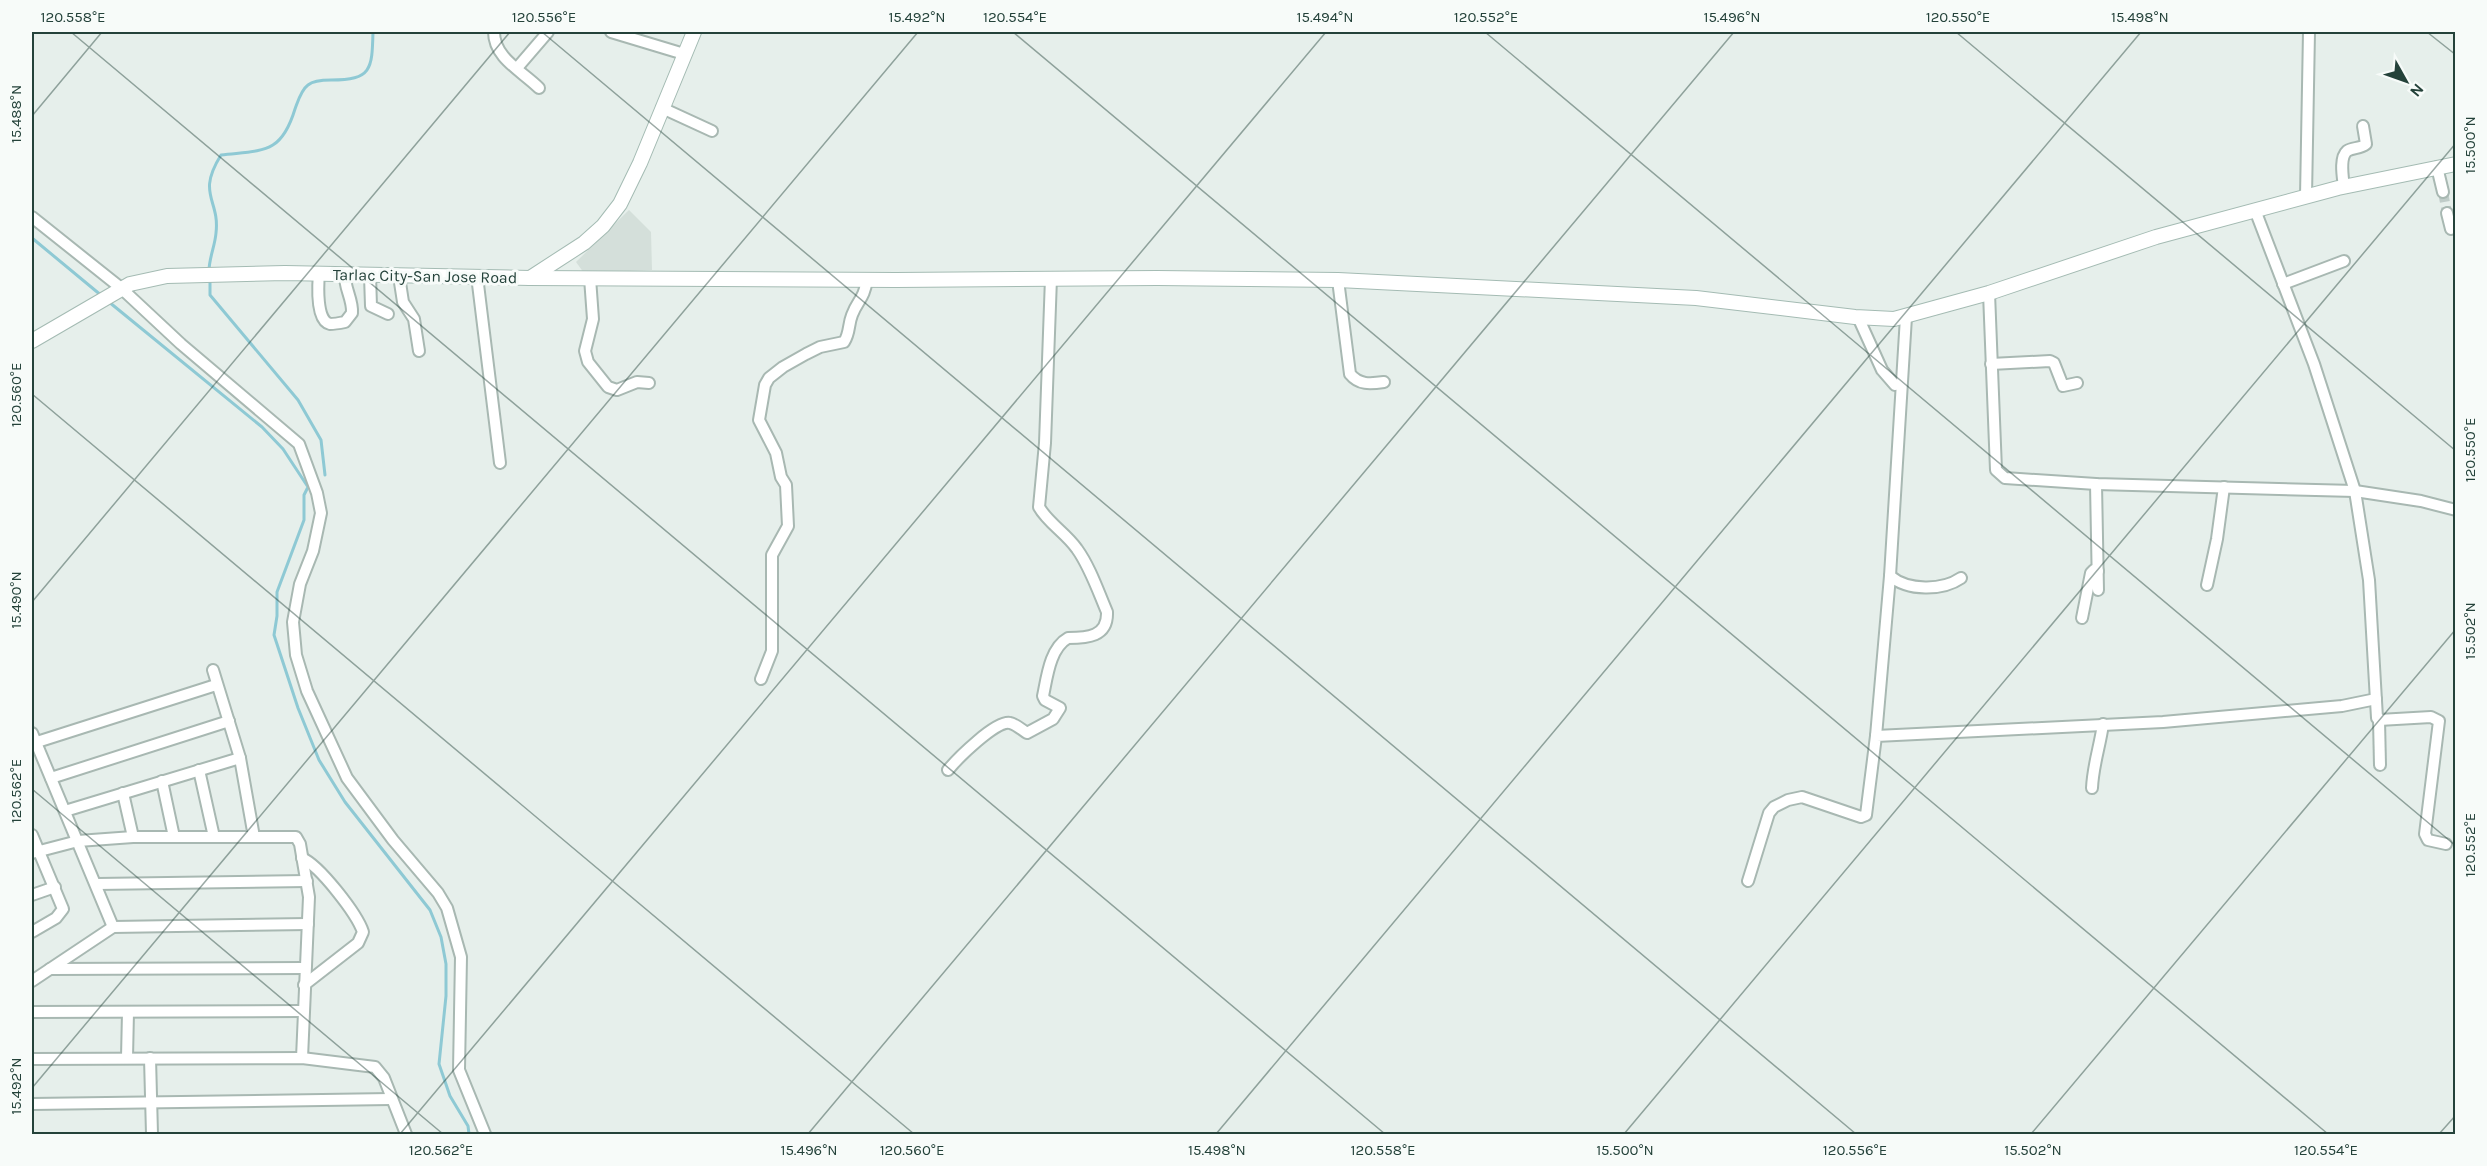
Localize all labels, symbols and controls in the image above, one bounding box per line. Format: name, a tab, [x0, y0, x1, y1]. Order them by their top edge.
text: 120.558°E	[41, 8, 105, 26]
text: 120.556°E	[512, 8, 576, 26]
text: 15.492°N	[888, 8, 946, 26]
text: 120.554°E	[983, 8, 1047, 26]
text: 15.494°N	[1297, 8, 1353, 26]
text: 120.552°E	[1454, 8, 1518, 26]
text: 15.496°N	[1703, 8, 1761, 26]
text: 120.550°E	[1926, 8, 1990, 26]
text: 15.498°N	[2111, 8, 2169, 26]
north arrow	[2376, 51, 2436, 111]
text: N	[2406, 80, 2428, 101]
text: 15.488°N	[7, 85, 25, 143]
text: 15.500°N	[2461, 116, 2479, 174]
street label: Tarlac City-San Jose Road	[333, 265, 517, 287]
text: 120.560°E	[7, 363, 25, 427]
text: 120.550°E	[2461, 418, 2479, 482]
text: 15.490°N	[7, 571, 25, 629]
text: 15.502°N	[2461, 602, 2479, 660]
text: 120.562°E	[7, 759, 25, 823]
text: 120.552°E	[2461, 813, 2479, 877]
text: 15.492°N	[7, 1057, 25, 1115]
text: 120.562°E	[409, 1141, 473, 1159]
text: 15.496°N	[780, 1141, 838, 1159]
text: 120.560°E	[880, 1141, 944, 1159]
text: 15.498°N	[1188, 1141, 1246, 1159]
text: 120.558°E	[1351, 1141, 1415, 1159]
text: 15.500°N	[1596, 1141, 1654, 1159]
text: 120.556°E	[1823, 1141, 1887, 1159]
text: 15.502°N	[2004, 1141, 2062, 1159]
text: 120.554°E	[2294, 1141, 2358, 1159]

